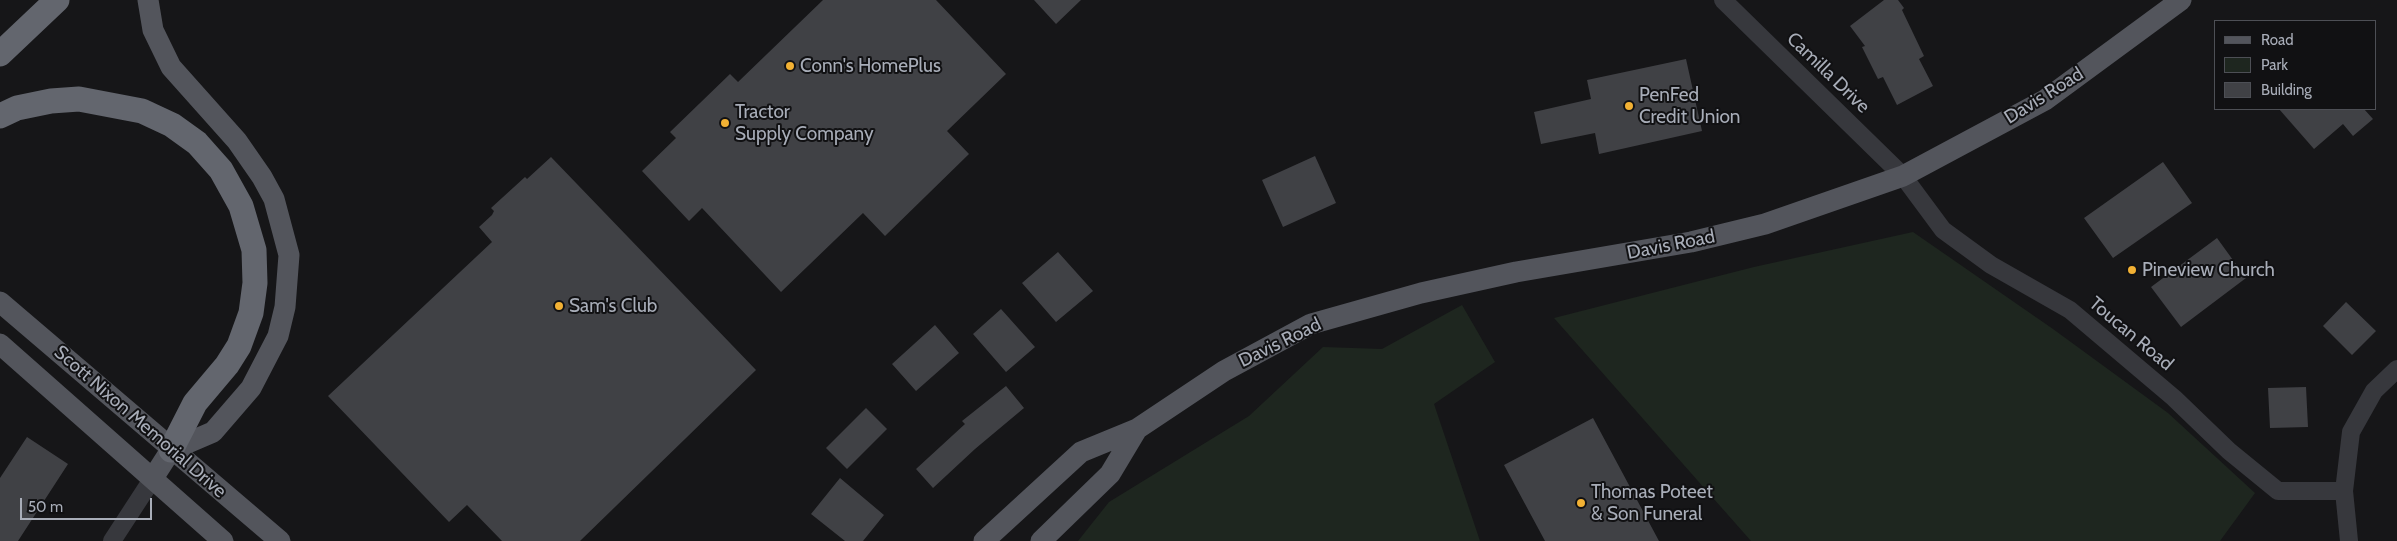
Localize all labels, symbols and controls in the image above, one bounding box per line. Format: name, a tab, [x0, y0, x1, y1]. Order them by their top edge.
legend	[2214, 20, 2377, 110]
street label: Camilla Drive	[1782, 28, 1874, 118]
text: Road	[2261, 31, 2294, 49]
place label: Conn's HomePlus	[800, 55, 941, 77]
text: Park	[2261, 56, 2288, 74]
marker: Conn's HomePlus	[784, 60, 796, 72]
street label: Davis Road	[2000, 63, 2088, 129]
text: Building	[2261, 81, 2312, 99]
place label: PenFed Credit Union	[1639, 84, 1740, 128]
marker: PenFed Credit Union	[1623, 100, 1635, 112]
place label: Tractor Supply Company	[735, 101, 874, 145]
marker: Tractor Supply Company	[719, 117, 731, 129]
street label: Davis Road	[1625, 225, 1717, 265]
place label: Pineview Church	[2142, 259, 2275, 281]
marker: Pineview Church	[2126, 264, 2138, 276]
street label: Toucan Road	[2084, 292, 2178, 376]
place label: Sam's Club	[569, 295, 657, 317]
marker: Sam's Club	[553, 300, 565, 312]
street label: Davis Road	[1235, 313, 1325, 373]
street label: Scott Nixon Memorial Drive	[49, 341, 231, 503]
place label: Thomas Poteet & Son Funeral	[1591, 481, 1713, 525]
scale bar	[22, 488, 155, 520]
marker: Thomas Poteet & Son Funeral	[1575, 497, 1587, 509]
text: 50 m	[28, 498, 63, 516]

